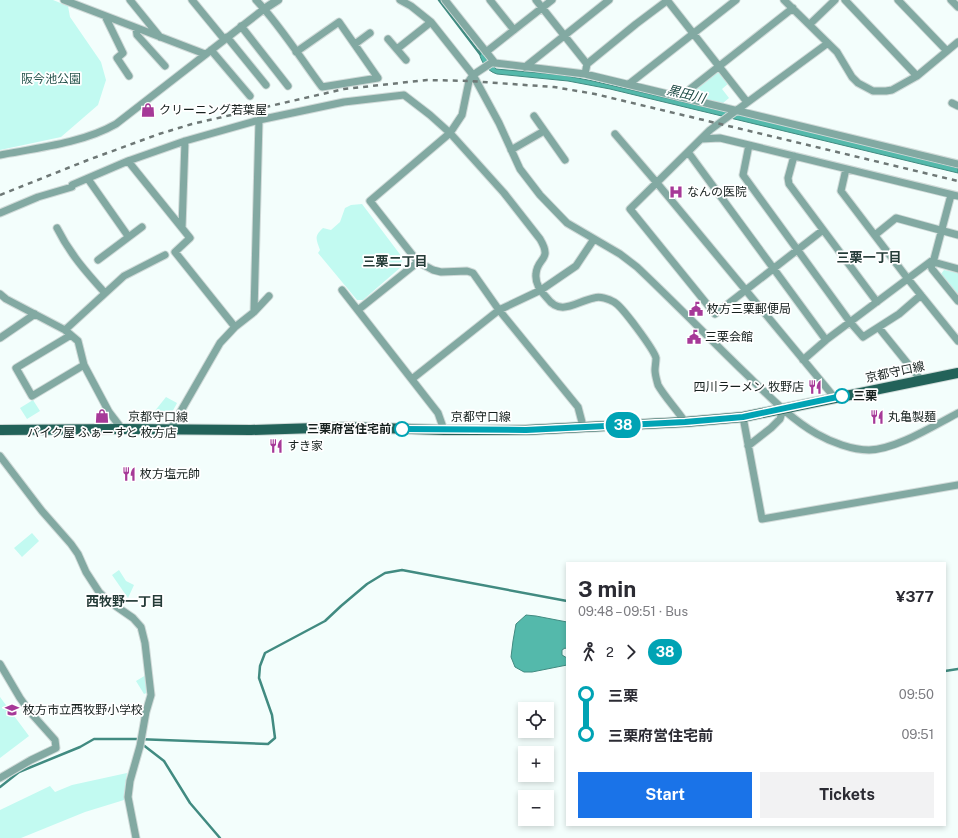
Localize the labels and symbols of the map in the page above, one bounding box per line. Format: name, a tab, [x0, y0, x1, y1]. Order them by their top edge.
park label: 阪今池公園	[21, 72, 81, 86]
water label: 黒田川	[665, 82, 709, 106]
shop icon: クリーニング若葉屋	[140, 102, 156, 118]
place label: クリーニング若葉屋	[159, 103, 267, 117]
hospital icon: なんの医院	[668, 184, 684, 200]
place label: なんの医院	[687, 185, 747, 199]
district label: 三栗一丁目	[836, 250, 902, 265]
district label: 三栗二丁目	[362, 254, 428, 269]
public building icon: 枚方三栗郵便局	[688, 301, 704, 317]
place label: 枚方三栗郵便局	[707, 302, 791, 316]
public building icon: 三栗会館	[686, 329, 702, 345]
place label: 三栗会館	[705, 330, 753, 344]
street label: 京都守口線	[864, 359, 926, 385]
restaurant icon: 四川ラーメン 牧野店	[807, 379, 823, 395]
place label: 四川ラーメン 牧野店	[694, 380, 804, 394]
marker: 三栗	[834, 388, 850, 404]
place label: 三栗	[853, 389, 877, 403]
shop icon: バイク屋 ふぁーすと 枚方店	[94, 408, 110, 424]
street label: 京都守口線	[128, 409, 188, 425]
restaurant icon: 丸亀製麺	[869, 409, 885, 425]
street label: 京都守口線	[451, 410, 511, 424]
place label: 丸亀製麺	[888, 410, 936, 424]
line badge: 38	[605, 412, 641, 438]
marker: 三栗府営住宅前	[394, 421, 410, 437]
place label: 三栗府営住宅前	[307, 422, 391, 436]
place label: バイク屋 ふぁーすと 枚方店	[27, 426, 177, 440]
restaurant icon: すき家	[268, 438, 284, 454]
place label: すき家	[287, 439, 323, 453]
restaurant icon: 枚方塩元帥	[121, 466, 137, 482]
place label: 枚方塩元帥	[140, 467, 200, 481]
district label: 西牧野一丁目	[86, 594, 164, 609]
school or university icon: 枚方市立西牧野小学校	[4, 702, 20, 718]
place label: 枚方市立西牧野小学校	[23, 703, 143, 717]

